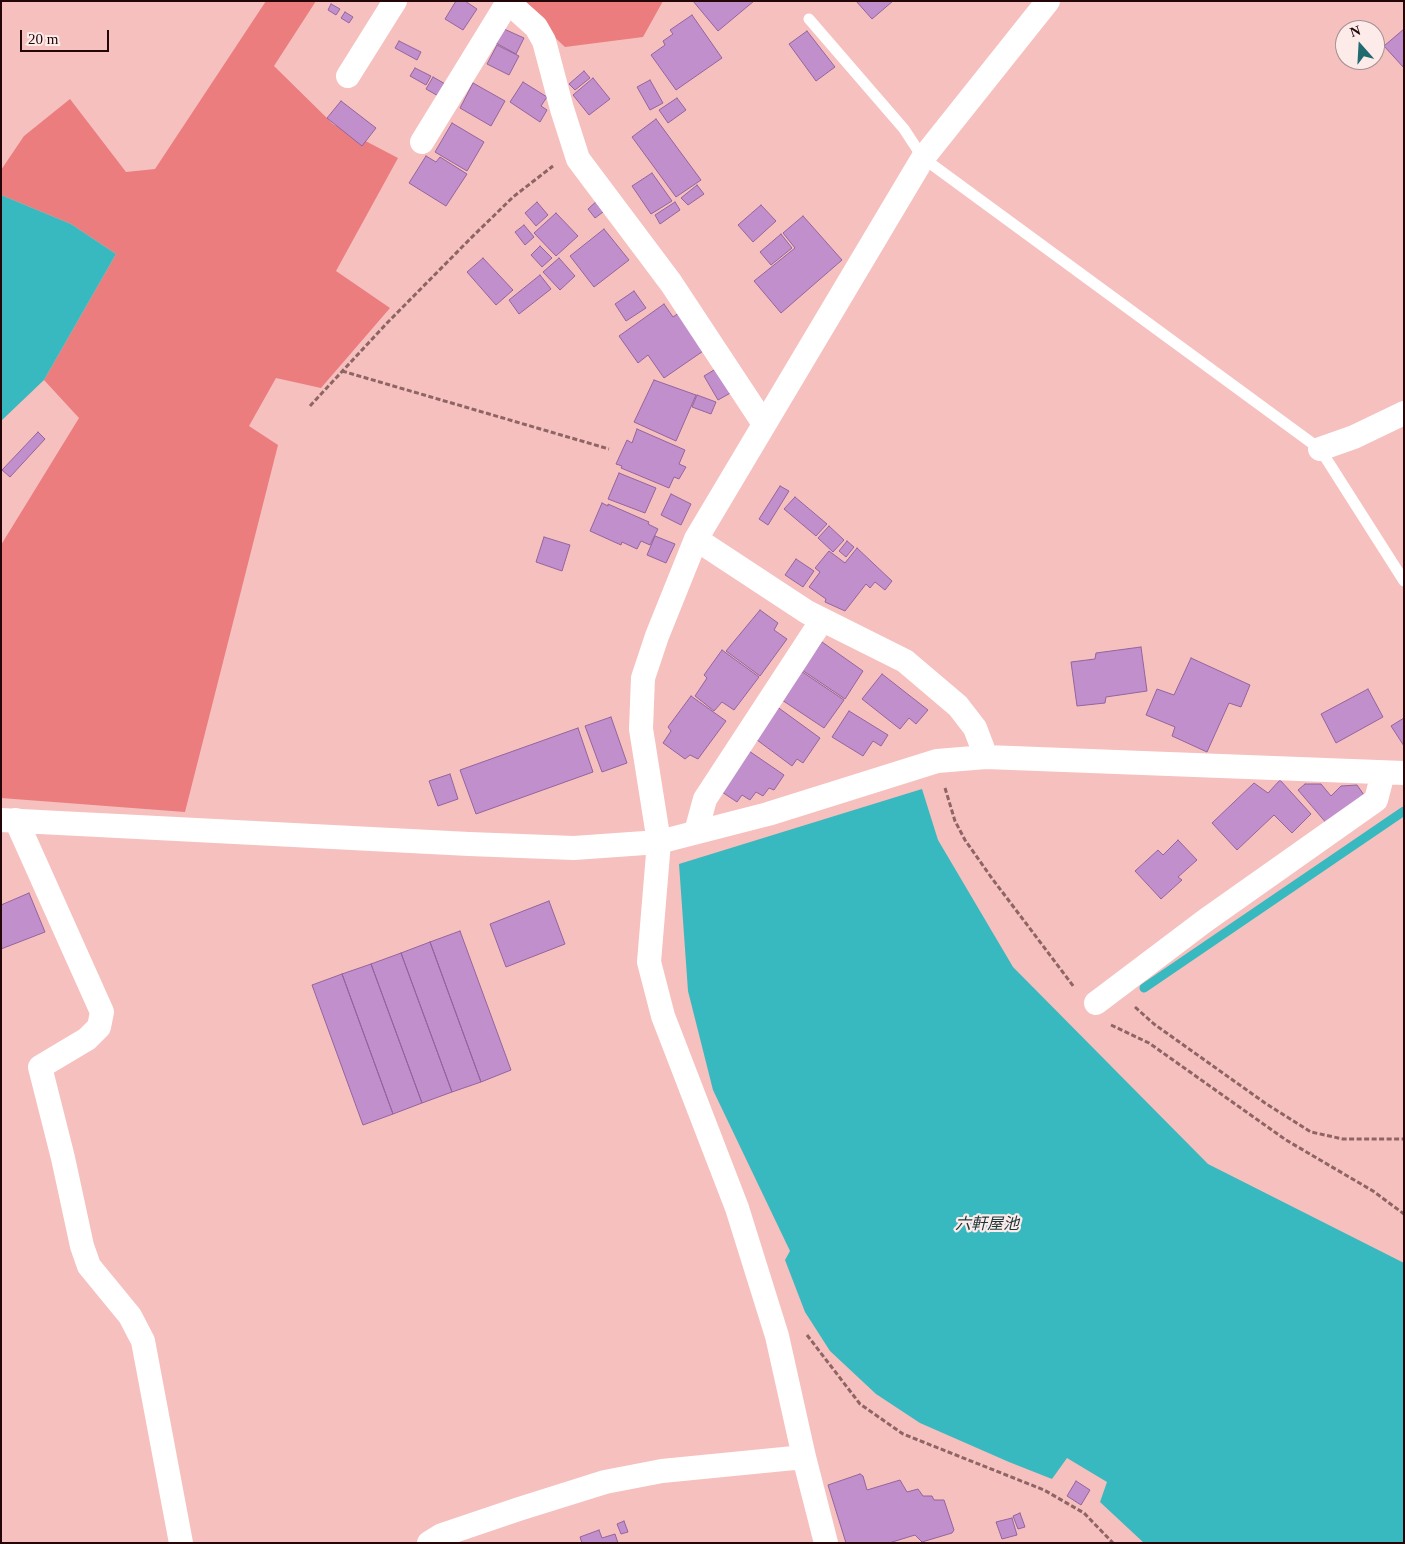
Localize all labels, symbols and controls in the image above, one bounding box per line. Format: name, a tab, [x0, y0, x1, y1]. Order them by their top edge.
scale bar	[22, 20, 111, 52]
north arrow	[1335, 20, 1385, 70]
text: N	[1348, 23, 1363, 40]
text: 20 m	[28, 31, 58, 47]
water label: 六軒屋池	[955, 1213, 1019, 1233]

